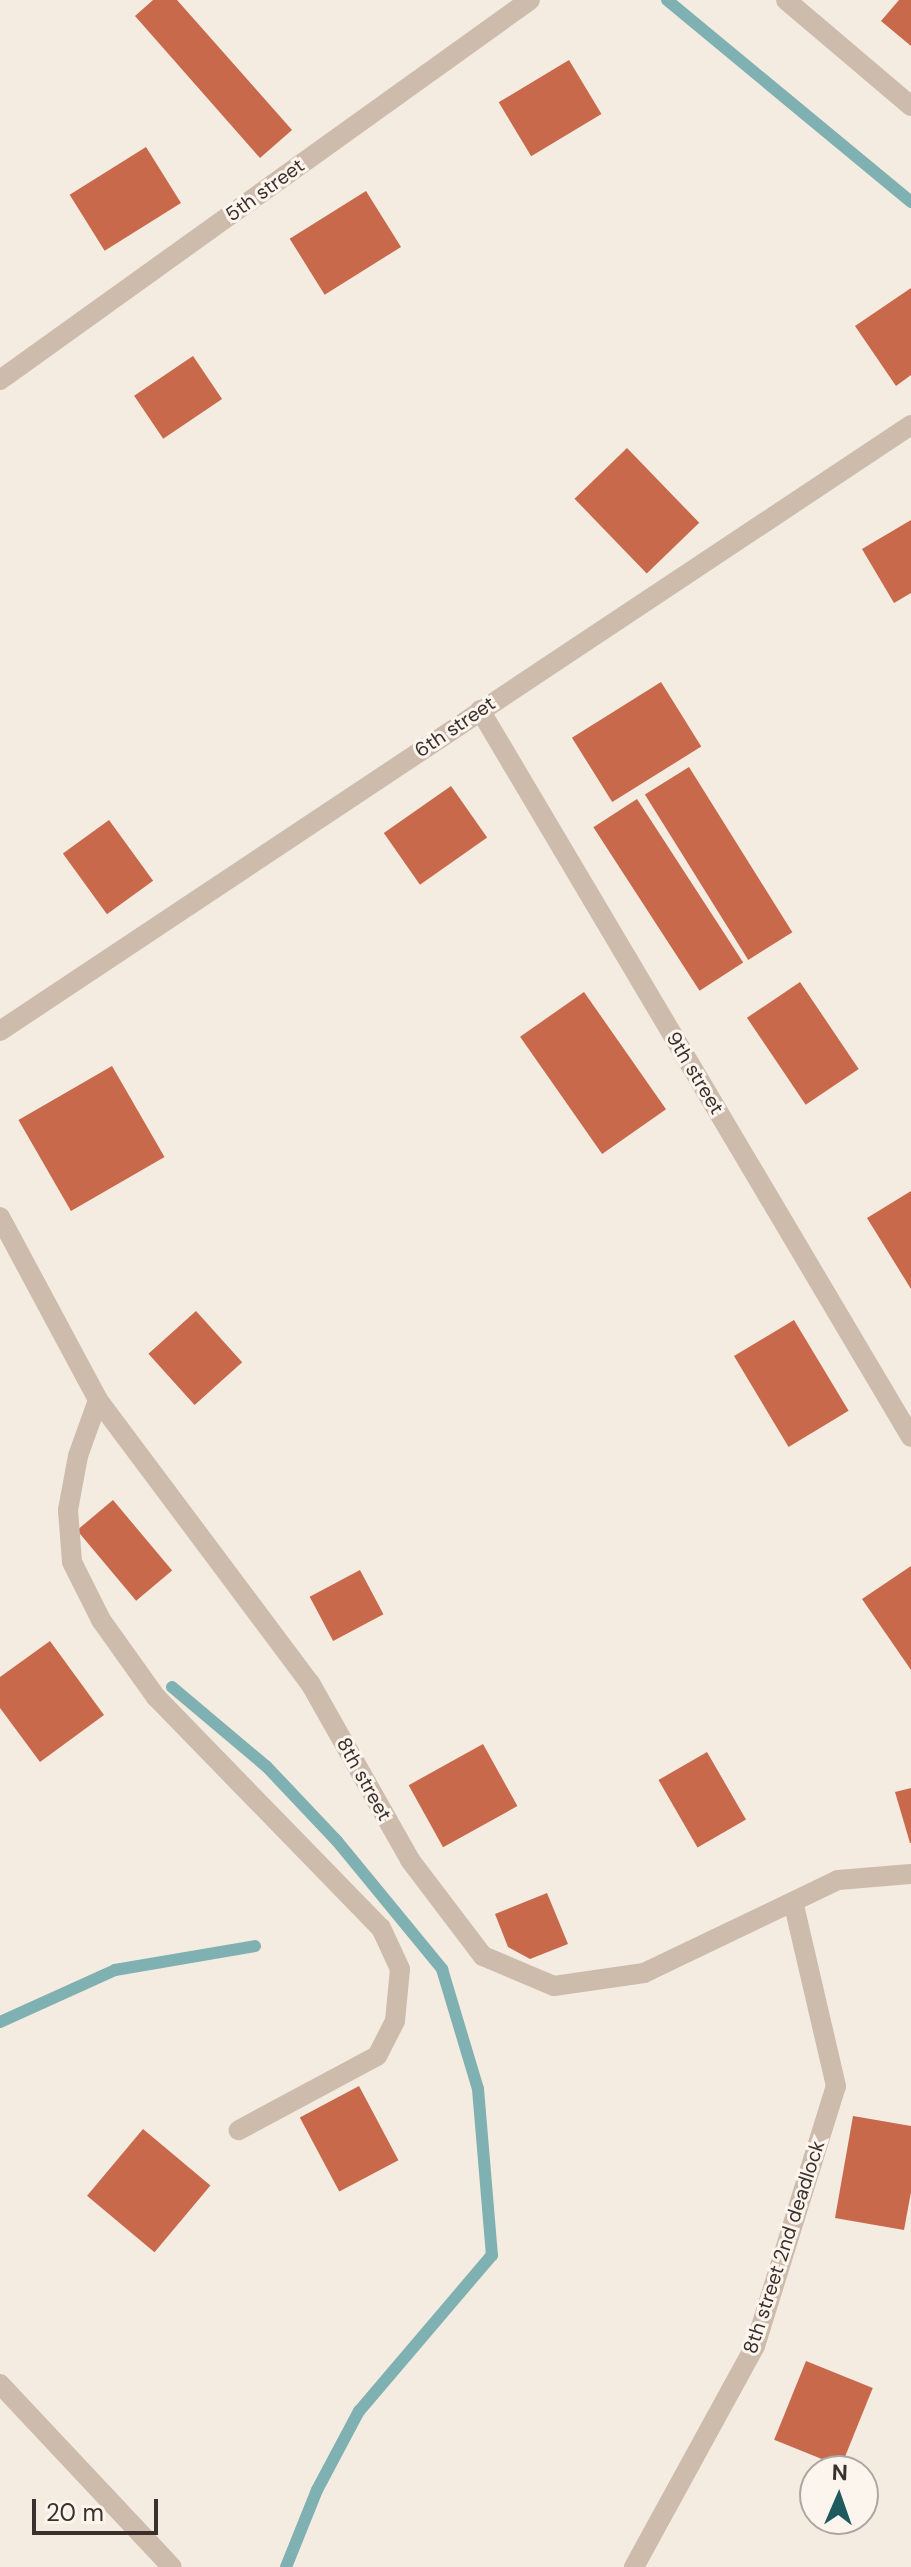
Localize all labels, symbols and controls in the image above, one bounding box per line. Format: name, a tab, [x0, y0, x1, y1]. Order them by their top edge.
street label: 5th street	[221, 153, 309, 227]
street label: 6th street	[410, 691, 500, 763]
street label: 9th street	[661, 1027, 729, 1119]
street label: 8th street	[331, 1733, 397, 1825]
street label: 8th street 2nd deadlock	[738, 2137, 830, 2357]
north arrow	[799, 2455, 879, 2535]
text: N	[831, 2458, 848, 2487]
scale bar	[36, 2483, 162, 2533]
text: 20 m	[46, 2497, 104, 2528]

